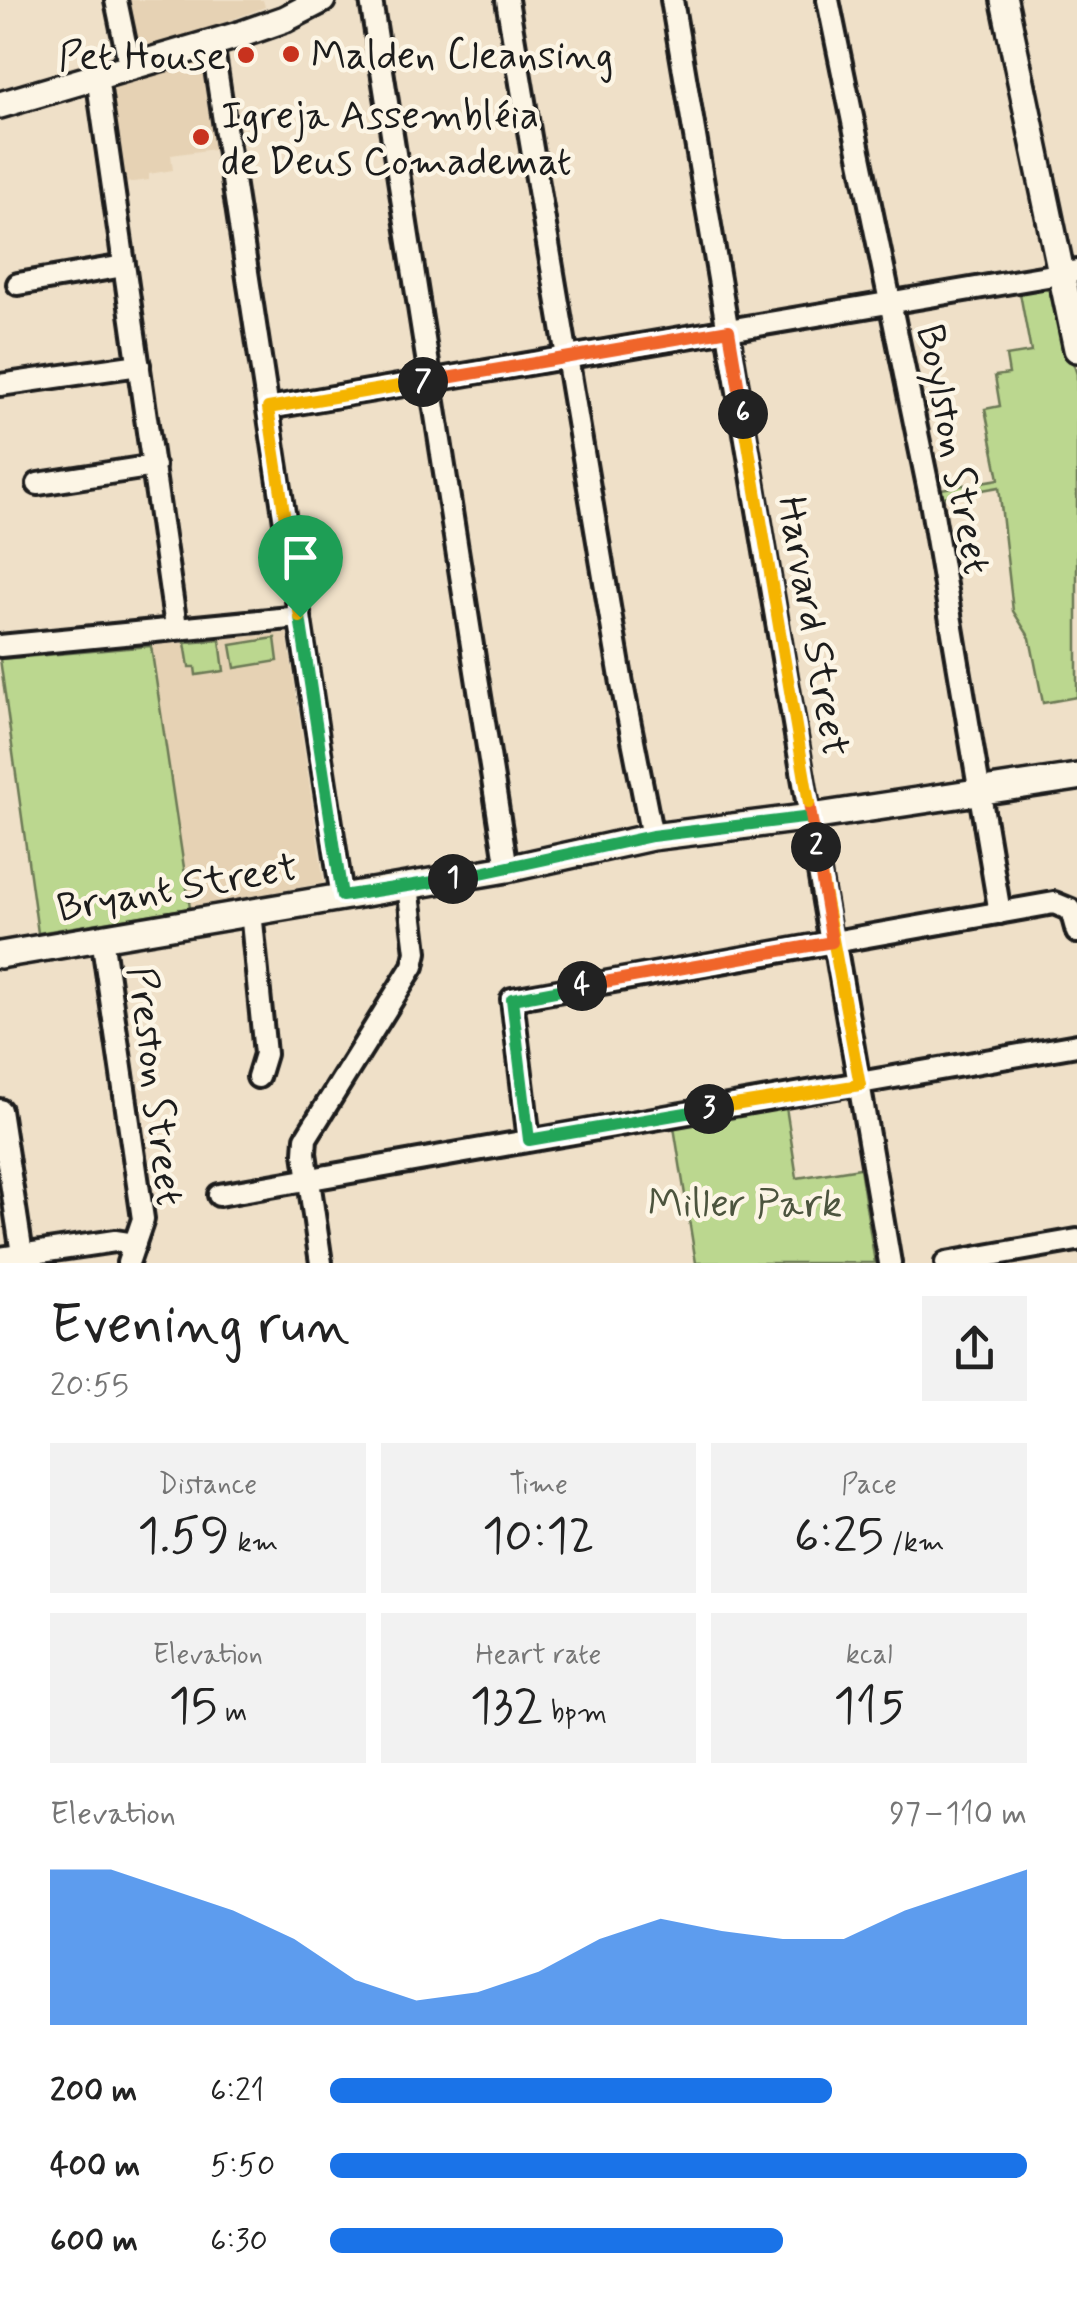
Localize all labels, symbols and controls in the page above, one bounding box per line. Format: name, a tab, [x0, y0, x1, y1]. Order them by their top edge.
place label: Malden Cleansing	[311, 31, 613, 83]
place label: Pet House	[59, 32, 226, 84]
marker: Malden Cleansing	[280, 43, 302, 65]
marker: Pet House	[235, 44, 257, 66]
place label: Igreja Assembléia de Deus Comademat	[221, 91, 572, 189]
marker: Igreja Assembléia de Deus Comademat	[190, 126, 212, 148]
street label: Boylston Street	[902, 320, 1002, 579]
pin: 7	[398, 357, 448, 407]
text: 7	[415, 363, 432, 400]
pin: 6	[718, 389, 768, 439]
text: 6	[736, 395, 750, 432]
street label: Harvard Street	[764, 492, 860, 761]
pin	[258, 515, 343, 618]
icon: arrive	[273, 530, 328, 585]
pin: 2	[791, 822, 841, 872]
text: 2	[809, 828, 823, 865]
street label: Bryant Street	[53, 842, 302, 936]
pin: 1	[428, 854, 478, 904]
text: 1	[447, 860, 459, 897]
pin: 4	[557, 961, 607, 1011]
street label: Preston Street	[114, 964, 194, 1209]
text: 4	[574, 967, 590, 1004]
pin: 3	[684, 1084, 734, 1134]
text: 3	[703, 1090, 715, 1127]
park label: Miller Park	[648, 1179, 842, 1231]
text: Evening run	[50, 1291, 350, 1363]
button: share	[922, 1296, 1027, 1401]
text: 20:55	[50, 1365, 129, 1407]
text: Distance	[159, 1467, 257, 1504]
text: Time	[509, 1467, 568, 1504]
text: Pace	[841, 1467, 897, 1504]
text: 1.59	[137, 1504, 230, 1570]
text: 10:12	[482, 1504, 595, 1570]
text: 6:25	[794, 1504, 884, 1570]
text: km	[230, 1525, 278, 1562]
text: /km	[884, 1525, 945, 1562]
text: Elevation	[153, 1637, 263, 1674]
text: Heart rate	[476, 1637, 601, 1674]
text: kcal	[846, 1637, 893, 1674]
text: 15	[168, 1674, 217, 1740]
text: 132	[470, 1674, 543, 1740]
text: 115	[833, 1674, 905, 1740]
text: m	[217, 1695, 247, 1732]
text: bpm	[543, 1695, 607, 1732]
text: Elevation	[50, 1793, 176, 1835]
text: 97–110 m	[889, 1793, 1027, 1835]
text: 200 m	[50, 2070, 137, 2112]
text: 6:21	[210, 2070, 264, 2112]
text: 400 m	[50, 2145, 140, 2187]
text: 5:50	[210, 2145, 275, 2187]
text: 600 m	[50, 2220, 138, 2262]
text: 6:30	[210, 2220, 268, 2262]

